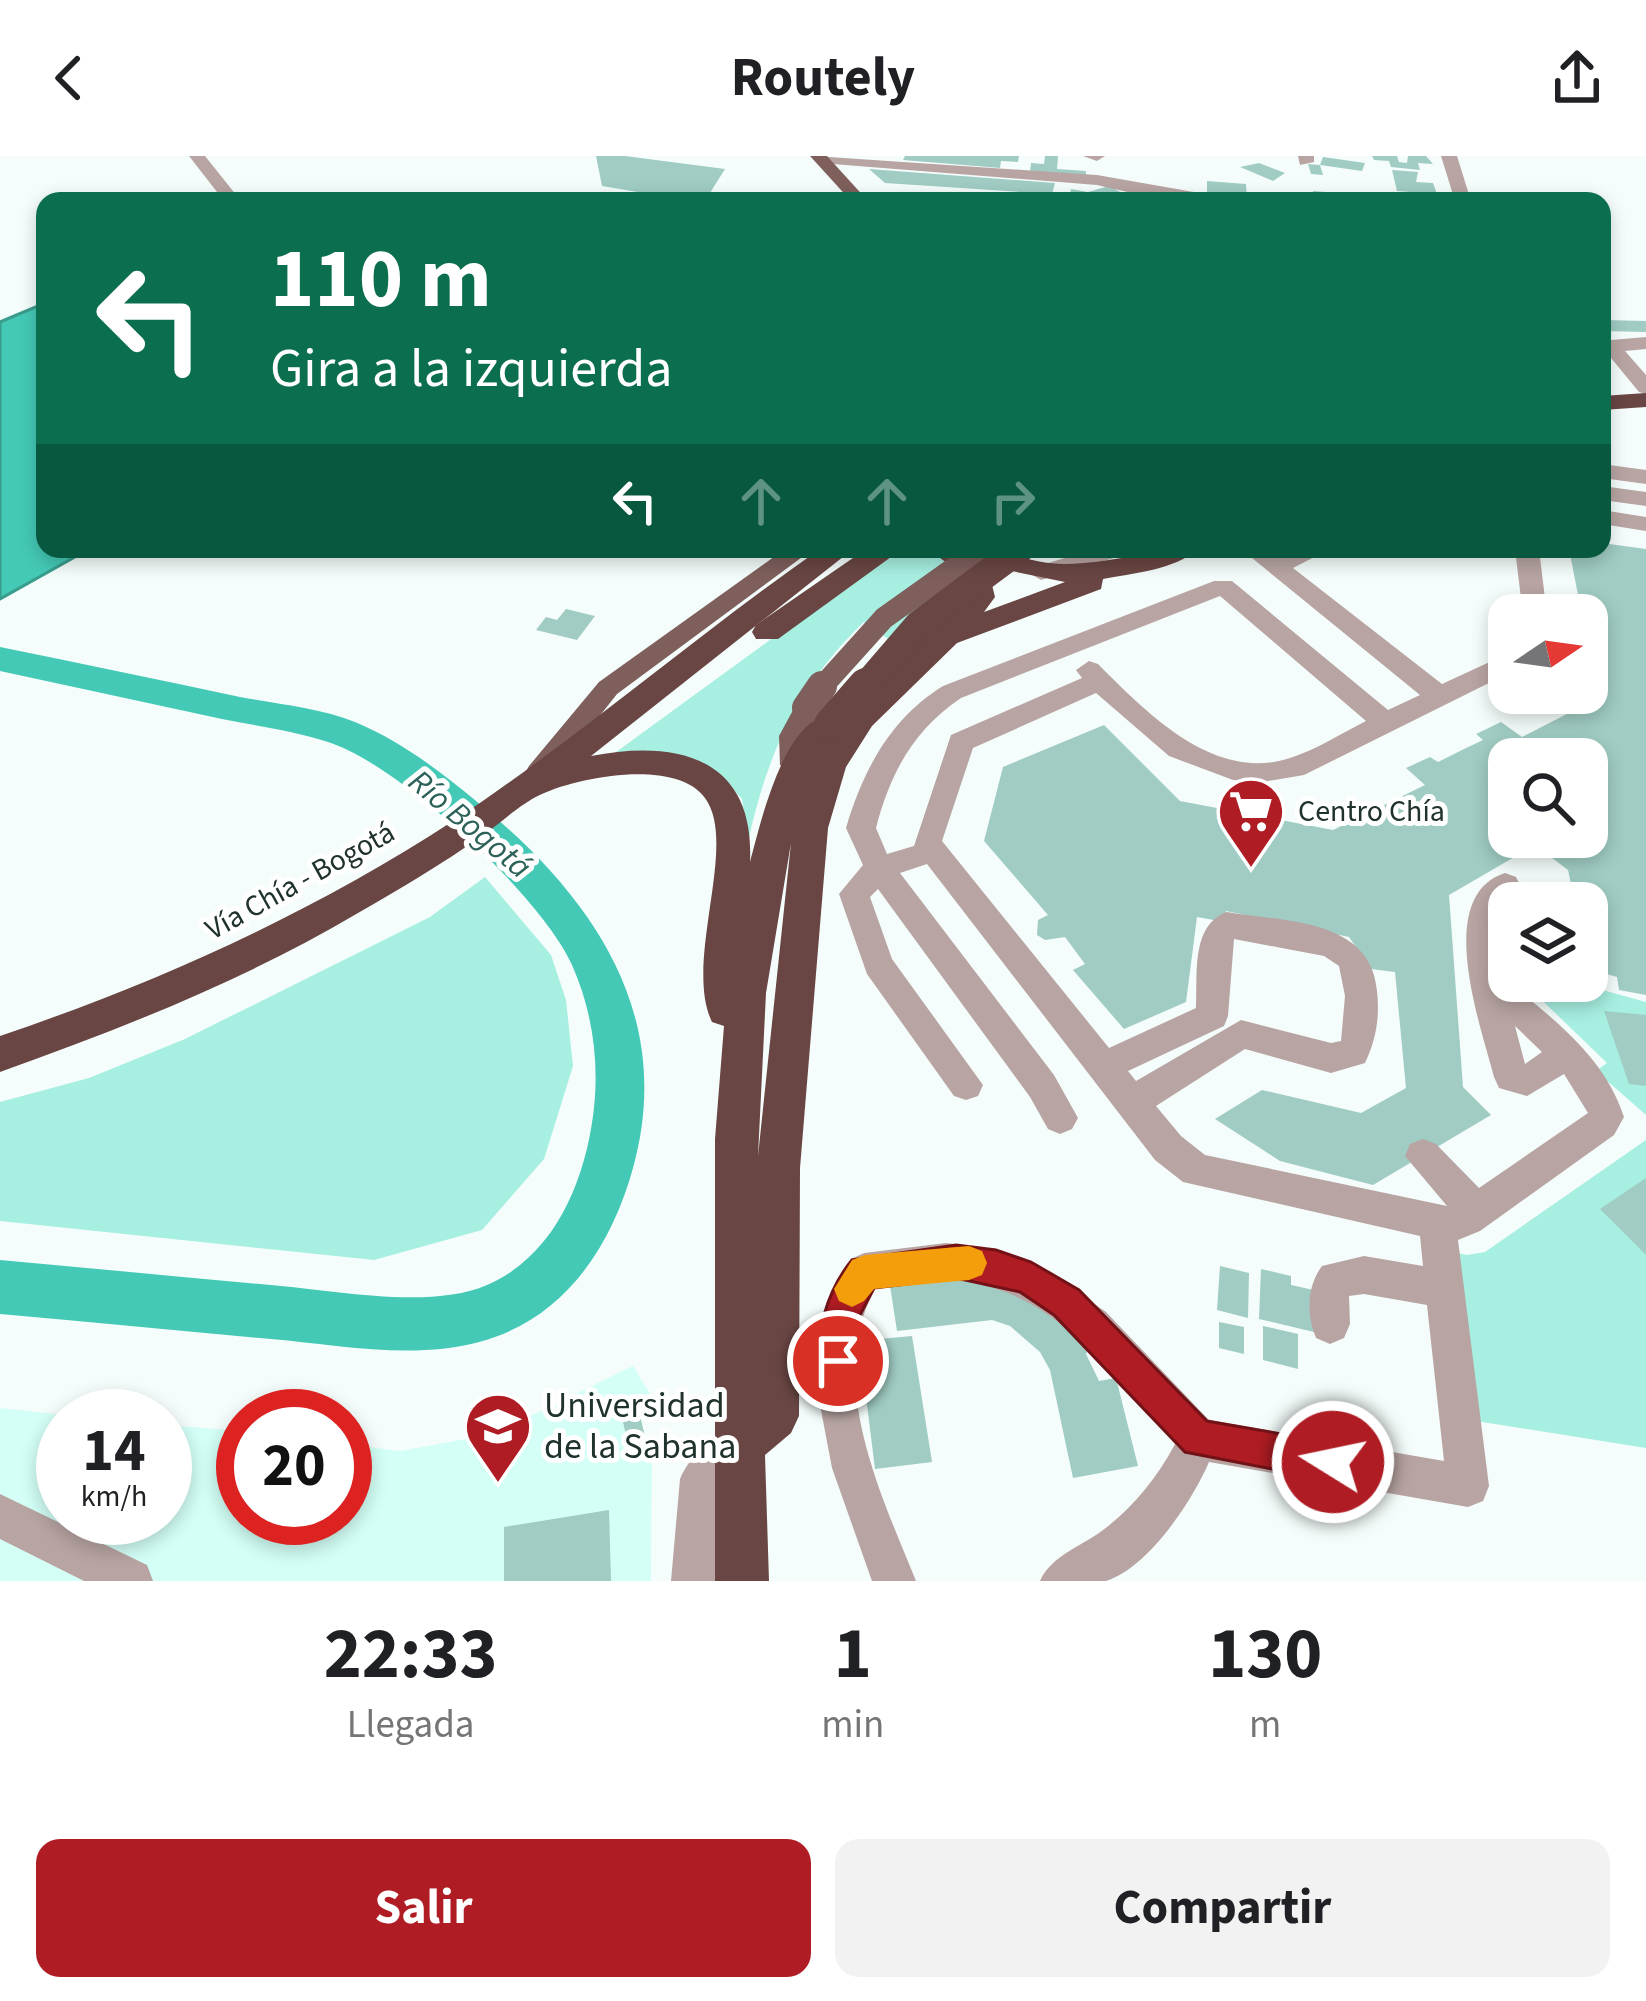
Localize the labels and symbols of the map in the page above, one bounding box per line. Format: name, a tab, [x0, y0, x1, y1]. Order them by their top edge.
north arrow	[1488, 594, 1608, 714]
water label: Río Bogotá	[398, 758, 542, 890]
supermarket icon: Centro Chía	[1216, 776, 1286, 870]
place label: Centro Chía	[1298, 790, 1445, 833]
street label: Vía Chía - Bogotá	[197, 811, 403, 951]
pin	[787, 1310, 889, 1412]
place label: Universidad de la Sabana	[544, 1380, 736, 1472]
speed limit sign: 20	[216, 1389, 372, 1545]
school or university icon: Universidad de la Sabana	[463, 1391, 533, 1485]
position arrow	[1270, 1399, 1396, 1525]

